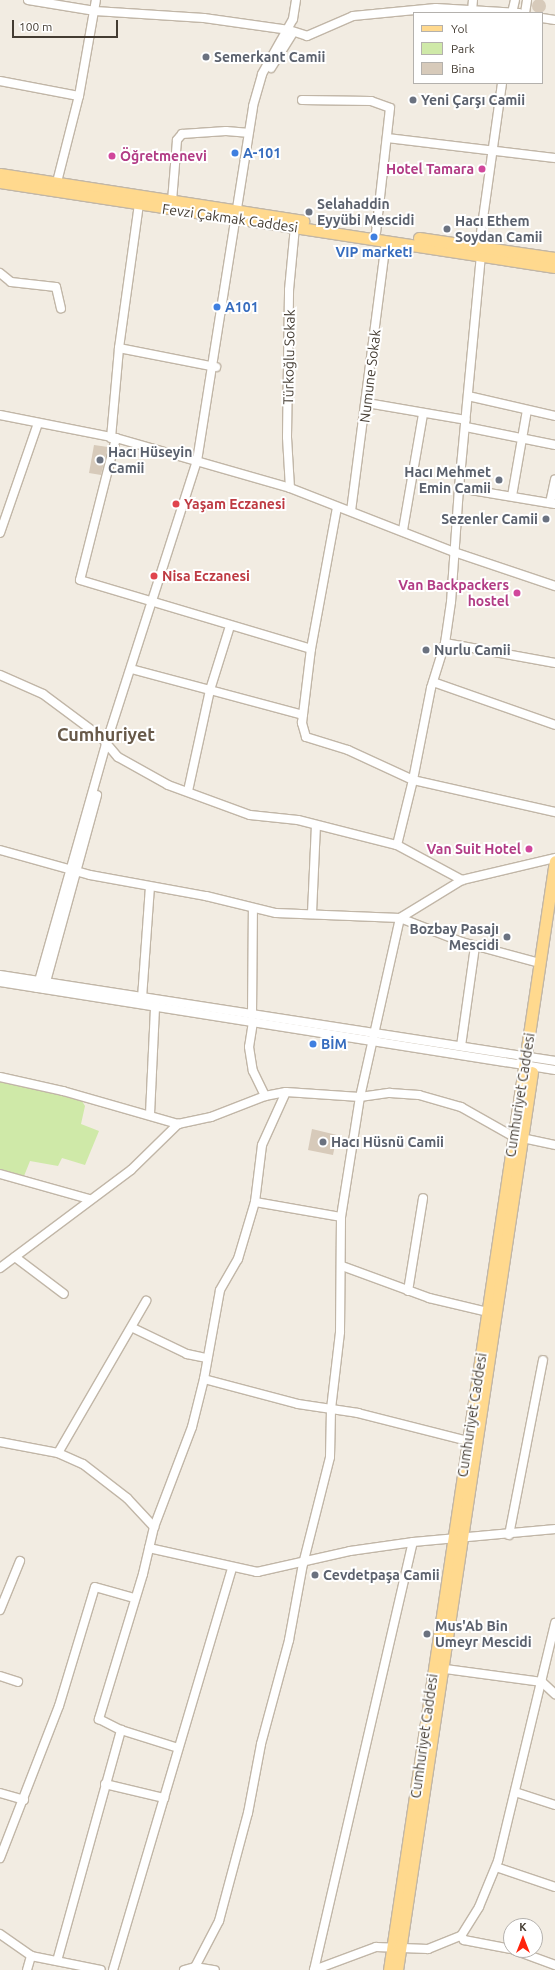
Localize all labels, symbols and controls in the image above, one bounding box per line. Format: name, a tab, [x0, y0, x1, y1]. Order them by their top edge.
scale bar	[14, 12, 120, 38]
legend	[413, 12, 543, 84]
text: 100 m	[19, 20, 52, 33]
text: Yol	[451, 22, 468, 35]
text: Park	[451, 42, 475, 55]
place label: Semerkant Camii	[214, 49, 325, 65]
marker: Semerkant Camii	[201, 52, 211, 62]
text: Bina	[451, 62, 475, 75]
place label: Yeni Çarşı Camii	[421, 92, 525, 108]
marker: Yeni Çarşı Camii	[408, 95, 418, 105]
place label: A-101	[243, 145, 281, 161]
place label: Öğretmenevi	[120, 148, 207, 164]
marker: A-101	[230, 148, 240, 158]
marker: Öğretmenevi	[107, 151, 117, 161]
place label: Hotel Tamara	[386, 161, 474, 177]
marker: Hotel Tamara	[477, 164, 487, 174]
place label: Selahaddin Eyyübi Mescidi	[317, 196, 414, 228]
street label: Fevzi Çakmak Caddesi	[161, 200, 299, 236]
marker: Selahaddin Eyyübi Mescidi	[304, 207, 314, 217]
place label: Hacı Ethem Soydan Camii	[455, 213, 543, 246]
marker: Hacı Ethem Soydan Camii	[442, 224, 452, 234]
marker: VIP market!	[369, 232, 379, 242]
place label: VIP market!	[335, 244, 413, 260]
place label: A101	[225, 299, 259, 315]
marker: A101	[212, 302, 222, 312]
street label: Türkoğlu Sokak	[280, 309, 298, 405]
street label: Numune Sokak	[356, 328, 384, 424]
place label: Hacı Hüseyin Camii	[108, 444, 192, 476]
marker: Hacı Hüseyin Camii	[95, 455, 105, 465]
place label: Hacı Mehmet Emin Camii	[404, 464, 491, 496]
marker: Hacı Mehmet Emin Camii	[494, 475, 504, 485]
place label: Yaşam Eczanesi	[184, 496, 285, 512]
marker: Yaşam Eczanesi	[171, 499, 181, 509]
place label: Sezenler Camii	[441, 511, 538, 527]
marker: Sezenler Camii	[541, 514, 551, 524]
place label: Nisa Eczanesi	[162, 568, 250, 584]
marker: Nisa Eczanesi	[149, 571, 159, 581]
place label: Van Backpackers hostel	[398, 577, 509, 610]
marker: Van Backpackers hostel	[512, 588, 522, 598]
place label: Nurlu Camii	[434, 642, 511, 658]
marker: Nurlu Camii	[421, 645, 431, 655]
district label: Cumhuriyet	[57, 723, 155, 745]
place label: Van Suit Hotel	[426, 841, 521, 857]
marker: Van Suit Hotel	[524, 844, 534, 854]
place label: Bozbay Pasajı Mescidi	[410, 921, 499, 954]
marker: Bozbay Pasajı Mescidi	[502, 932, 512, 942]
street label: Cumhuriyet Caddesi	[502, 1032, 538, 1158]
place label: BİM	[321, 1036, 347, 1052]
marker: BİM	[308, 1039, 318, 1049]
place label: Hacı Hüsnü Camii	[331, 1134, 444, 1150]
marker: Hacı Hüsnü Camii	[318, 1137, 328, 1147]
street label: Cumhuriyet Caddesi	[454, 1352, 490, 1478]
place label: Cevdetpaşa Camii	[323, 1567, 440, 1583]
marker: Cevdetpaşa Camii	[310, 1570, 320, 1580]
place label: Mus'Ab Bin Umeyr Mescidi	[435, 1618, 532, 1650]
marker: Mus'Ab Bin Umeyr Mescidi	[422, 1629, 432, 1639]
street label: Cumhuriyet Caddesi	[407, 1673, 441, 1799]
north arrow	[503, 1918, 543, 1958]
text: K	[519, 1921, 527, 1933]

